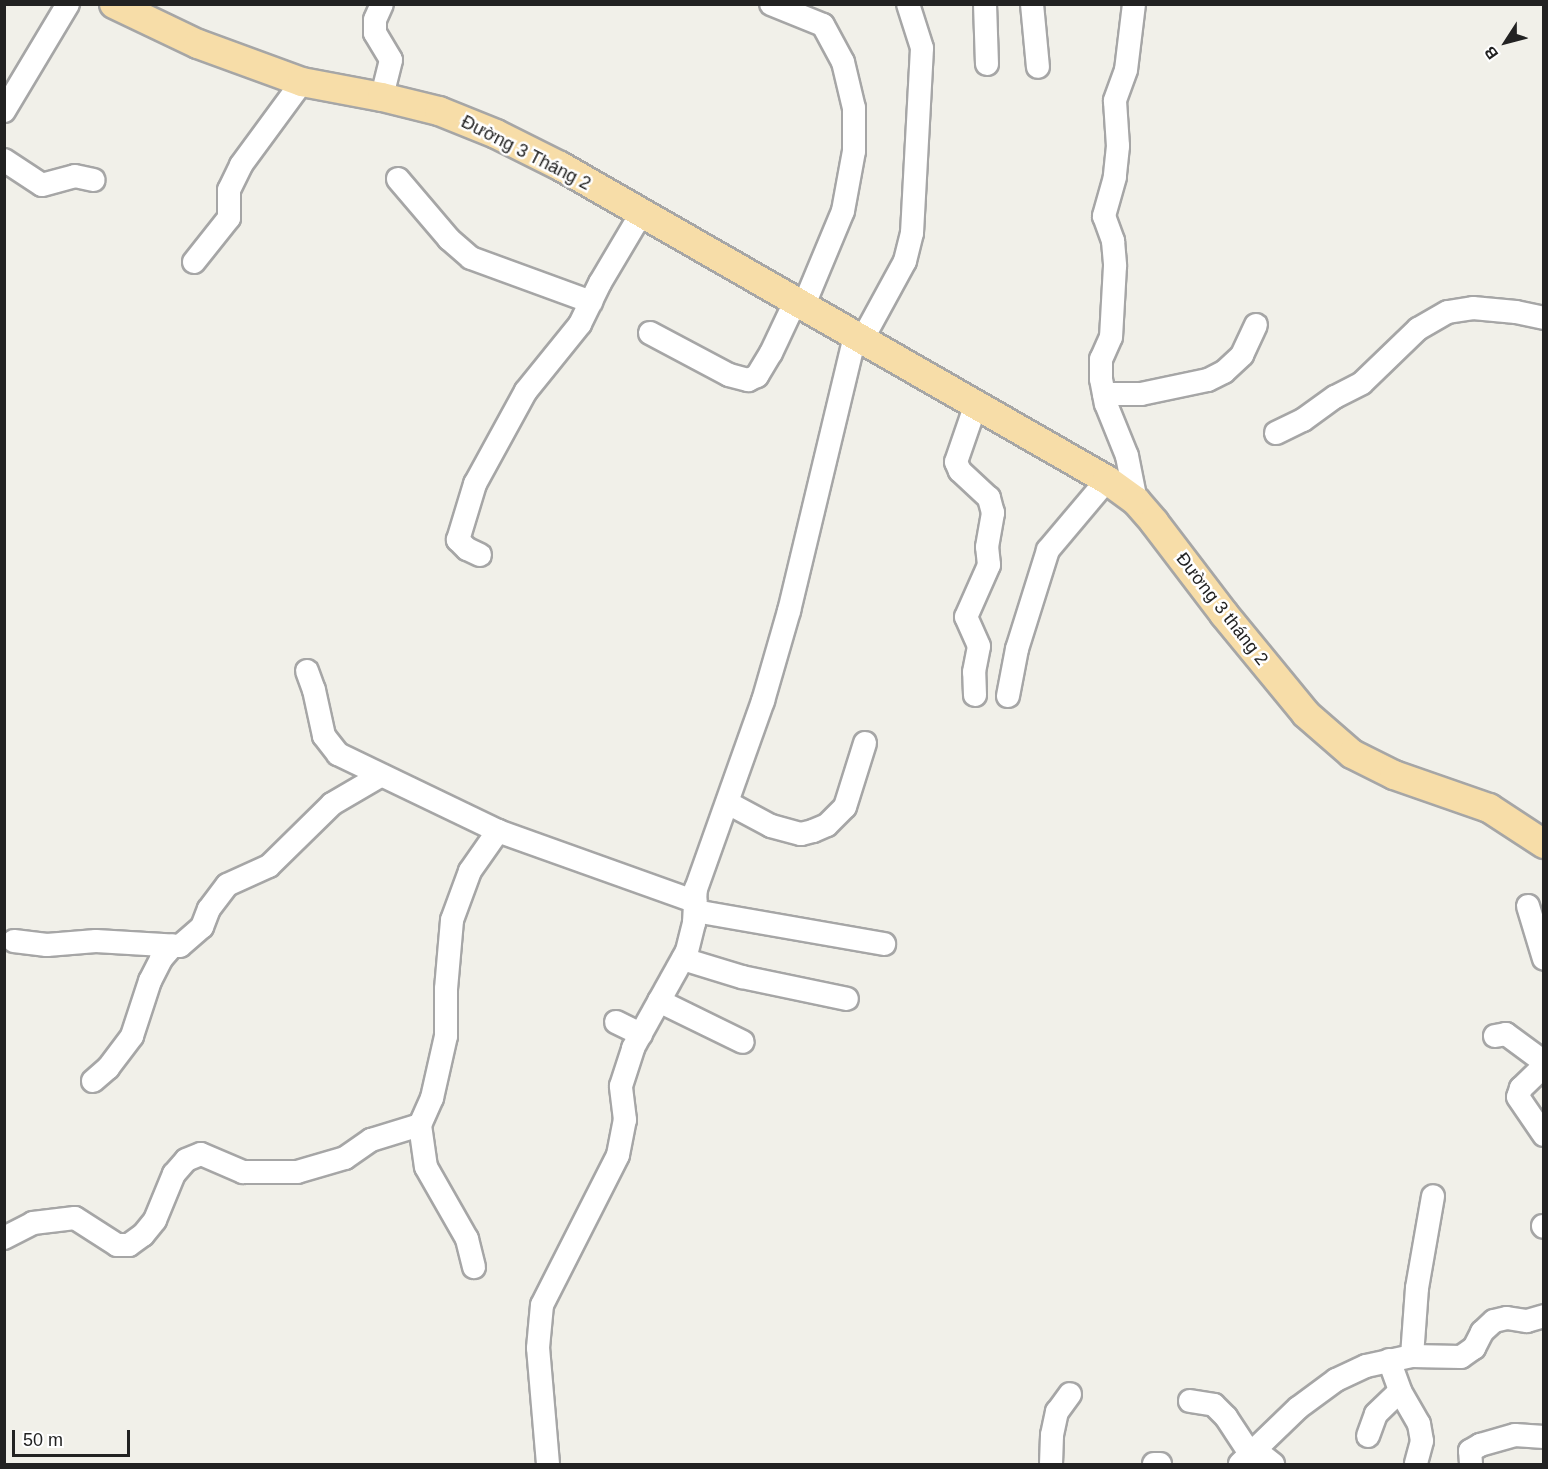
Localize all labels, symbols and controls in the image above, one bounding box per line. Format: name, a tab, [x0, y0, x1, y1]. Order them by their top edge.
north arrow	[1476, 12, 1536, 72]
text: B	[1481, 43, 1501, 63]
street label: Đường 3 Tháng 2	[457, 111, 595, 195]
street label: Đường 3 tháng 2	[1171, 548, 1273, 670]
scale bar	[15, 1418, 134, 1456]
text: 50 m	[23, 1430, 63, 1450]

